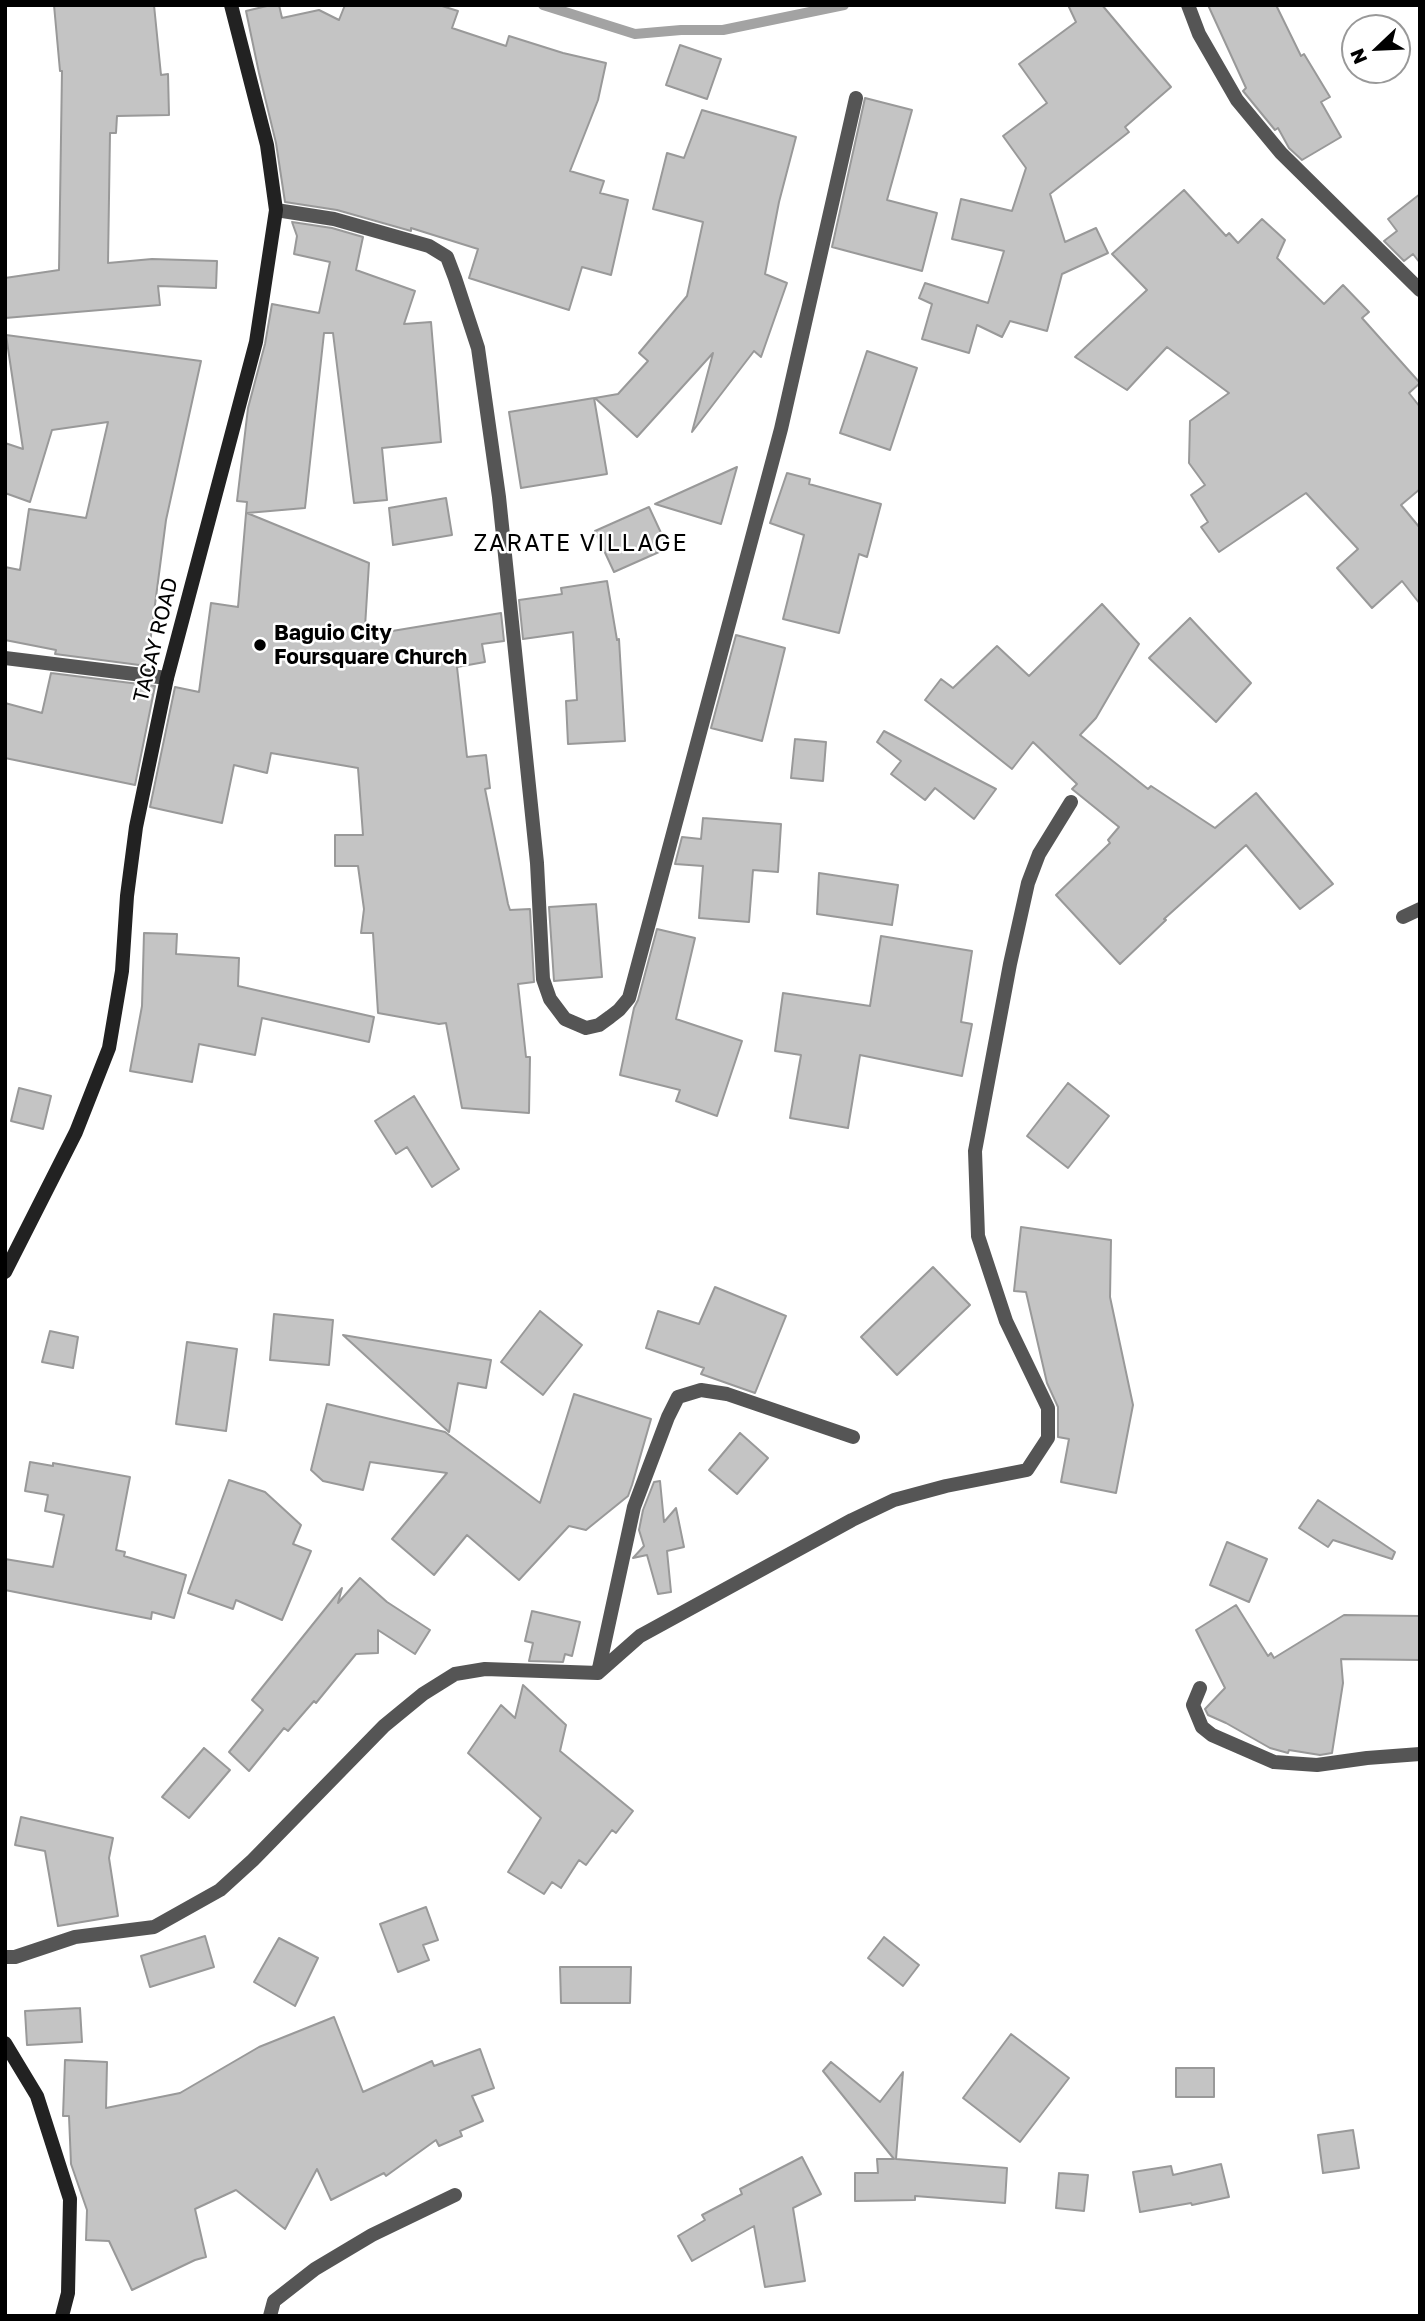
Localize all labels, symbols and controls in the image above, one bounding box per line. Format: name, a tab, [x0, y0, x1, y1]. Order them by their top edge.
north arrow	[1341, 14, 1411, 84]
text: N	[1345, 45, 1371, 68]
district label: ZARATE VILLAGE	[475, 530, 687, 558]
street label: TACAY ROAD	[128, 575, 184, 705]
place label: Baguio City Foursquare Church	[274, 620, 467, 670]
marker: Baguio City Foursquare Church	[252, 637, 268, 653]

